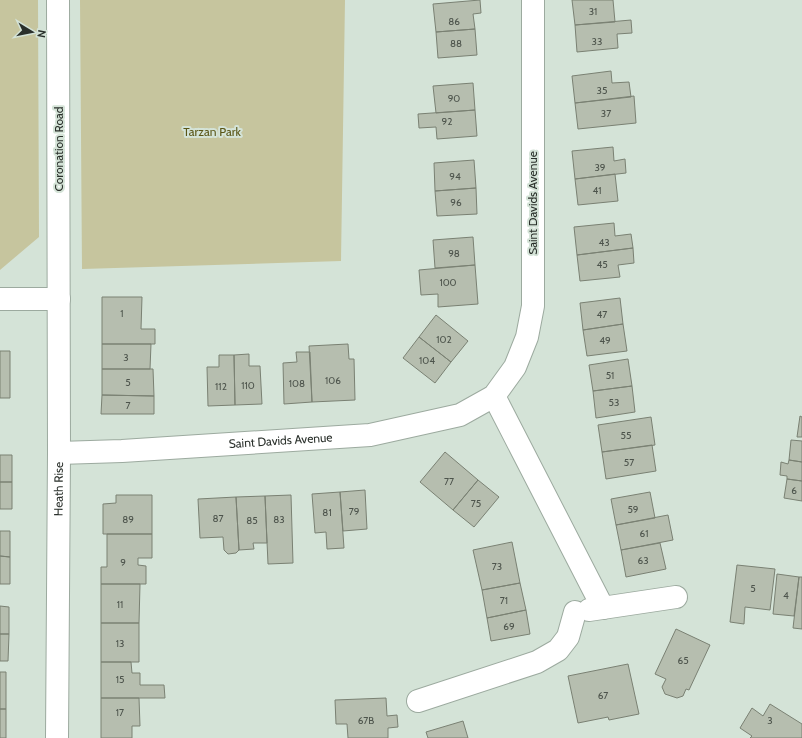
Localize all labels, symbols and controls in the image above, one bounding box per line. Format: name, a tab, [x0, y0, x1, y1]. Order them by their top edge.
house number: 31	[589, 5, 597, 18]
north arrow	[12, 12, 52, 52]
house number: 86	[448, 15, 460, 28]
text: N	[34, 29, 49, 39]
house number: 33	[592, 35, 602, 48]
house number: 88	[450, 37, 462, 50]
house number: 35	[597, 84, 607, 97]
house number: 90	[448, 92, 460, 105]
street label: Coronation Road	[51, 106, 66, 192]
house number: 37	[601, 107, 611, 120]
house number: 92	[442, 115, 452, 128]
park label: Tarzan Park	[183, 124, 241, 139]
street label: Saint Davids Avenue	[525, 151, 540, 255]
house number: 39	[594, 161, 606, 174]
house number: 94	[449, 170, 461, 183]
house number: 41	[592, 184, 602, 197]
house number: 96	[450, 196, 462, 209]
house number: 43	[598, 236, 610, 249]
house number: 98	[448, 247, 460, 260]
house number: 45	[596, 258, 608, 271]
house number: 100	[439, 276, 457, 289]
house number: 1	[120, 307, 124, 320]
house number: 47	[597, 308, 607, 321]
house number: 102	[436, 333, 452, 346]
house number: 49	[599, 334, 611, 347]
house number: 3	[123, 351, 129, 364]
house number: 104	[419, 354, 435, 367]
house number: 51	[606, 369, 614, 382]
house number: 106	[325, 374, 341, 387]
house number: 5	[125, 376, 131, 389]
house number: 108	[289, 377, 305, 390]
house number: 110	[241, 379, 255, 392]
house number: 112	[215, 380, 227, 393]
house number: 53	[609, 396, 619, 409]
house number: 7	[125, 399, 131, 412]
street label: Saint Davids Avenue	[228, 429, 333, 451]
house number: 55	[621, 429, 631, 442]
house number: 57	[624, 456, 634, 469]
street label: Heath Rise	[51, 462, 66, 516]
house number: 77	[444, 475, 454, 488]
house number: 6	[791, 484, 797, 497]
house number: 75	[471, 497, 481, 510]
house number: 59	[627, 503, 639, 516]
house number: 79	[349, 505, 360, 518]
house number: 81	[322, 506, 332, 519]
house number: 87	[212, 512, 224, 525]
house number: 89	[122, 513, 134, 526]
house number: 83	[273, 513, 285, 526]
house number: 85	[246, 514, 258, 527]
house number: 61	[640, 527, 648, 540]
house number: 63	[637, 554, 649, 567]
house number: 9	[120, 556, 126, 569]
house number: 73	[492, 560, 502, 573]
house number: 5	[750, 582, 756, 595]
house number: 4	[783, 589, 789, 602]
house number: 71	[500, 594, 508, 607]
house number: 11	[117, 598, 123, 611]
house number: 69	[503, 620, 515, 633]
house number: 13	[116, 637, 124, 650]
house number: 65	[677, 654, 689, 667]
house number: 15	[116, 673, 124, 686]
house number: 67	[598, 689, 608, 702]
house number: 17	[116, 706, 124, 719]
house number: 67B	[358, 714, 374, 727]
house number: 3	[767, 714, 773, 727]

